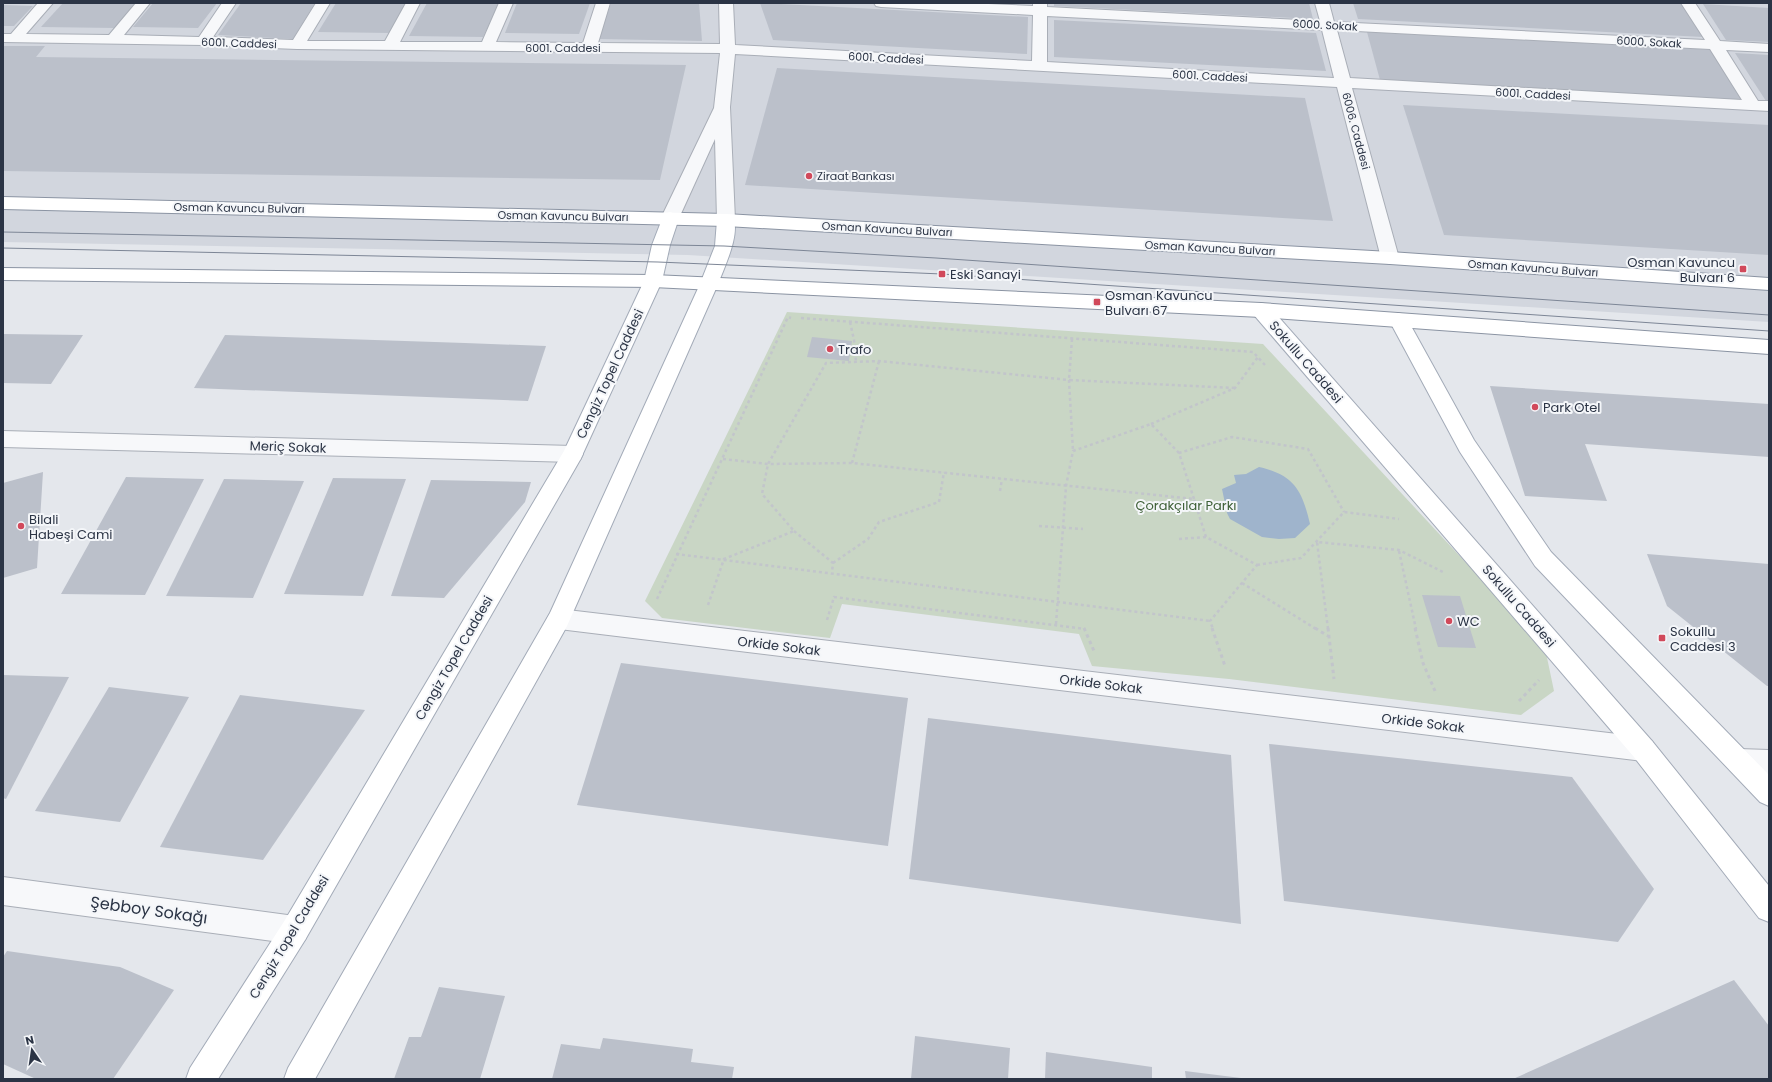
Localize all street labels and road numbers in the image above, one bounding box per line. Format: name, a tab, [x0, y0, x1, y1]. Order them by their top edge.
street label: 6000. Sokak	[1292, 15, 1358, 35]
street label: 6000. Sokak	[1616, 32, 1682, 52]
street label: 6001. Caddesi	[201, 34, 277, 52]
street label: 6001. Caddesi	[525, 40, 601, 56]
street label: 6001. Caddesi	[848, 48, 924, 68]
street label: 6001. Caddesi	[1172, 66, 1248, 86]
street label: 6001. Caddesi	[1495, 84, 1571, 104]
street label: 6006. Caddesi	[1338, 91, 1374, 172]
street label: Osman Kavuncu Bulvarı	[173, 199, 305, 217]
street label: Osman Kavuncu Bulvarı	[497, 207, 629, 225]
street label: Osman Kavuncu Bulvarı	[821, 218, 953, 240]
street label: Osman Kavuncu Bulvarı	[1144, 237, 1276, 259]
street label: Osman Kavuncu Bulvarı	[1467, 255, 1599, 281]
street label: Cengiz Topel Caddesi	[572, 306, 648, 442]
street label: Sokullu Caddesi	[1265, 317, 1347, 407]
street label: Meriç Sokak	[249, 436, 327, 458]
street label: Sokullu Caddesi	[1478, 561, 1560, 651]
street label: Cengiz Topel Caddesi	[410, 592, 498, 724]
street label: Orkide Sokak	[736, 631, 822, 661]
street label: Orkide Sokak	[1058, 669, 1144, 699]
street label: Orkide Sokak	[1380, 708, 1466, 738]
street label: Cengiz Topel Caddesi	[245, 872, 333, 1002]
street label: Şebboy Sokağı	[89, 890, 209, 930]

